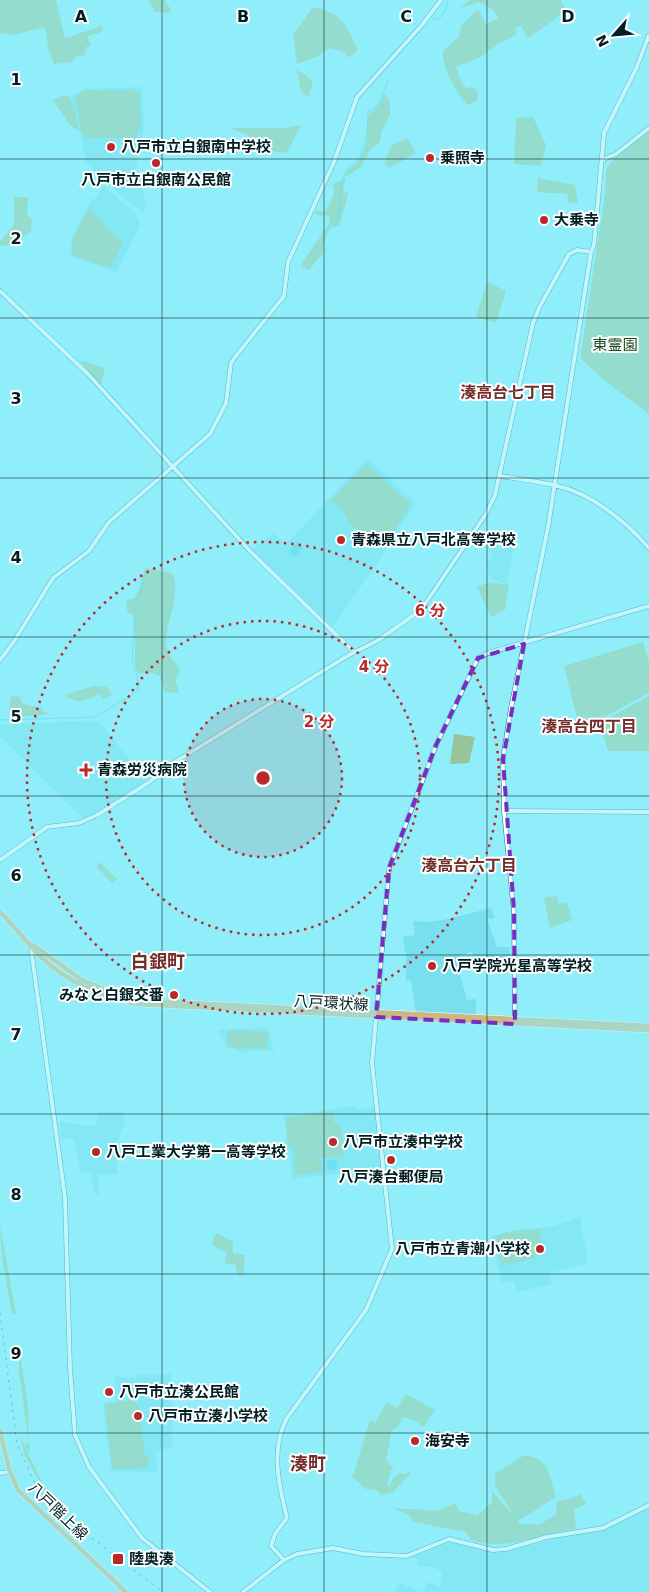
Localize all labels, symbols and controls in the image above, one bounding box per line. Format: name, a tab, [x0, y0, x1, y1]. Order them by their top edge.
text: A	[75, 7, 88, 26]
text: B	[237, 7, 249, 26]
text: C	[400, 7, 412, 26]
text: D	[561, 7, 575, 26]
north arrow	[589, 10, 639, 60]
text: N	[593, 32, 612, 50]
text: 1	[10, 70, 22, 89]
place label: 八戸市立白銀南中学校	[121, 138, 271, 156]
marker: 八戸市立白銀南中学校	[105, 141, 117, 153]
place label: 乗照寺	[440, 149, 485, 167]
marker: 乗照寺	[424, 152, 436, 164]
marker: 八戸市立白銀南公民館	[150, 157, 162, 169]
place label: 八戸市立白銀南公民館	[81, 171, 231, 189]
place label: 大乗寺	[554, 211, 599, 229]
marker: 大乗寺	[538, 214, 550, 226]
text: 2	[10, 229, 22, 248]
park label: 東霊園	[592, 336, 638, 354]
district label: 湊高台七丁目	[460, 383, 556, 402]
text: 3	[10, 389, 22, 408]
place label: 青森県立八戸北高等学校	[351, 531, 516, 549]
marker: 青森県立八戸北高等学校	[335, 534, 347, 546]
text: 4	[10, 548, 22, 567]
text: 6 分	[415, 602, 445, 620]
text: 4 分	[359, 658, 389, 676]
text: 5	[10, 707, 22, 726]
text: 2 分	[304, 713, 334, 731]
district label: 湊高台四丁目	[541, 717, 637, 736]
place label: 青森労災病院	[97, 761, 187, 779]
marker: 青森労災病院	[79, 763, 93, 777]
centre of rings	[254, 769, 272, 787]
district label: 湊高台六丁目	[421, 856, 517, 875]
text: 6	[10, 866, 22, 885]
district label: 白銀町	[131, 951, 185, 972]
place label: 八戸学院光星高等学校	[442, 957, 592, 975]
marker: 八戸学院光星高等学校	[426, 960, 438, 972]
place label: みなと白銀交番	[59, 986, 164, 1004]
marker: みなと白銀交番	[168, 989, 180, 1001]
street label: 八戸環状線	[293, 992, 369, 1014]
text: 7	[10, 1025, 22, 1044]
place label: 八戸市立湊中学校	[343, 1133, 463, 1151]
marker: 八戸市立湊中学校	[327, 1136, 339, 1148]
place label: 八戸工業大学第一高等学校	[106, 1143, 286, 1161]
marker: 八戸工業大学第一高等学校	[90, 1146, 102, 1158]
marker: 八戸湊台郵便局	[385, 1154, 397, 1166]
place label: 八戸湊台郵便局	[338, 1168, 444, 1186]
text: 8	[10, 1185, 22, 1204]
place label: 八戸市立青潮小学校	[395, 1240, 530, 1258]
marker: 八戸市立青潮小学校	[534, 1243, 546, 1255]
text: 9	[10, 1344, 22, 1363]
place label: 八戸市立湊公民館	[119, 1383, 239, 1401]
marker: 八戸市立湊公民館	[103, 1386, 115, 1398]
place label: 八戸市立湊小学校	[148, 1407, 268, 1425]
marker: 八戸市立湊小学校	[132, 1410, 144, 1422]
place label: 海安寺	[425, 1432, 470, 1450]
marker: 海安寺	[409, 1435, 421, 1447]
district label: 湊町	[290, 1453, 326, 1474]
street label: 八戸階上線	[25, 1478, 91, 1544]
place label: 陸奥湊	[129, 1550, 174, 1568]
marker: 陸奥湊	[111, 1552, 125, 1566]

